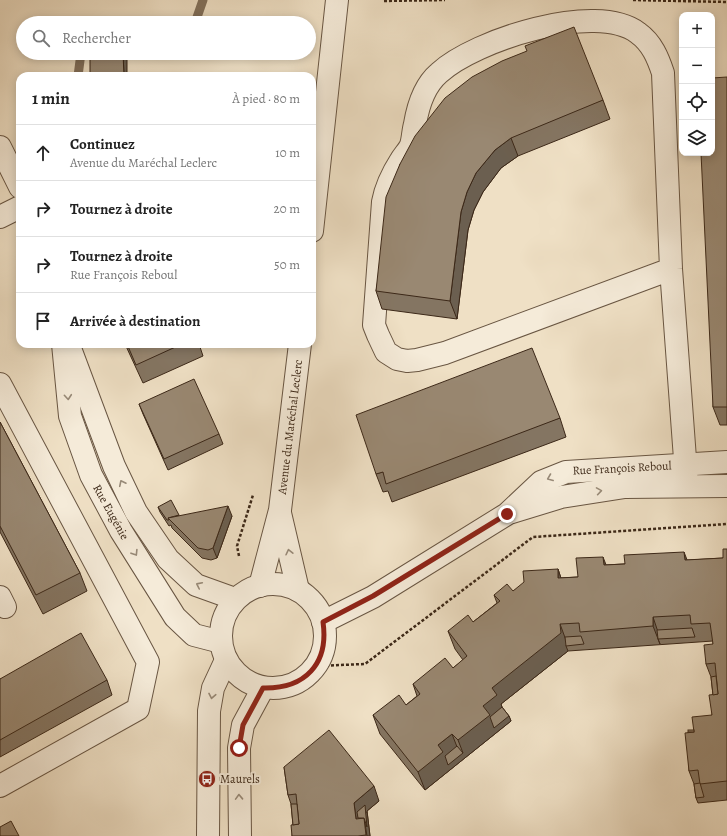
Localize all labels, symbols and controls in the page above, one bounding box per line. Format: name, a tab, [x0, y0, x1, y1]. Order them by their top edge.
map controls	[679, 12, 715, 156]
button: +	[679, 12, 715, 48]
search box	[16, 16, 316, 60]
icon: search	[30, 27, 52, 49]
text: Rechercher	[62, 28, 131, 48]
button: −	[679, 48, 715, 84]
button: locate	[679, 84, 715, 120]
text: 1 min	[32, 87, 70, 110]
text: À pied · 80 m	[232, 90, 300, 107]
button: layers	[679, 120, 715, 156]
text: Continuez	[70, 134, 135, 154]
icon: ahead	[32, 142, 54, 164]
text: 10 m	[275, 144, 300, 161]
text: Avenue du Maréchal Leclerc	[70, 154, 217, 171]
icon: right	[32, 198, 54, 220]
text: Tournez à droite	[70, 199, 173, 219]
text: 20 m	[274, 200, 300, 217]
text: Tournez à droite	[70, 246, 173, 266]
icon: right	[32, 254, 54, 276]
text: 50 m	[274, 256, 300, 273]
text: Rue François Reboul	[70, 266, 177, 283]
icon: arrive	[32, 310, 54, 332]
text: Arrivée à destination	[70, 311, 201, 331]
street label: Avenue du Maréchal Leclerc	[274, 359, 306, 496]
one-way arrow	[63, 394, 72, 400]
street label: Rue François Reboul	[572, 457, 672, 479]
one-way arrow	[546, 473, 554, 481]
one-way arrow	[120, 480, 127, 487]
street label: Rue Eugénie	[89, 481, 133, 543]
one-way arrow	[596, 487, 602, 496]
route end	[498, 505, 516, 523]
one-way arrow	[131, 549, 138, 556]
one-way arrow	[286, 549, 294, 555]
one-way arrow	[196, 582, 203, 590]
one-way arrow	[208, 693, 217, 699]
route start	[230, 739, 248, 757]
bus stop icon: Maurels	[197, 769, 217, 789]
place label: Maurels	[220, 771, 260, 787]
one-way arrow	[234, 794, 243, 800]

